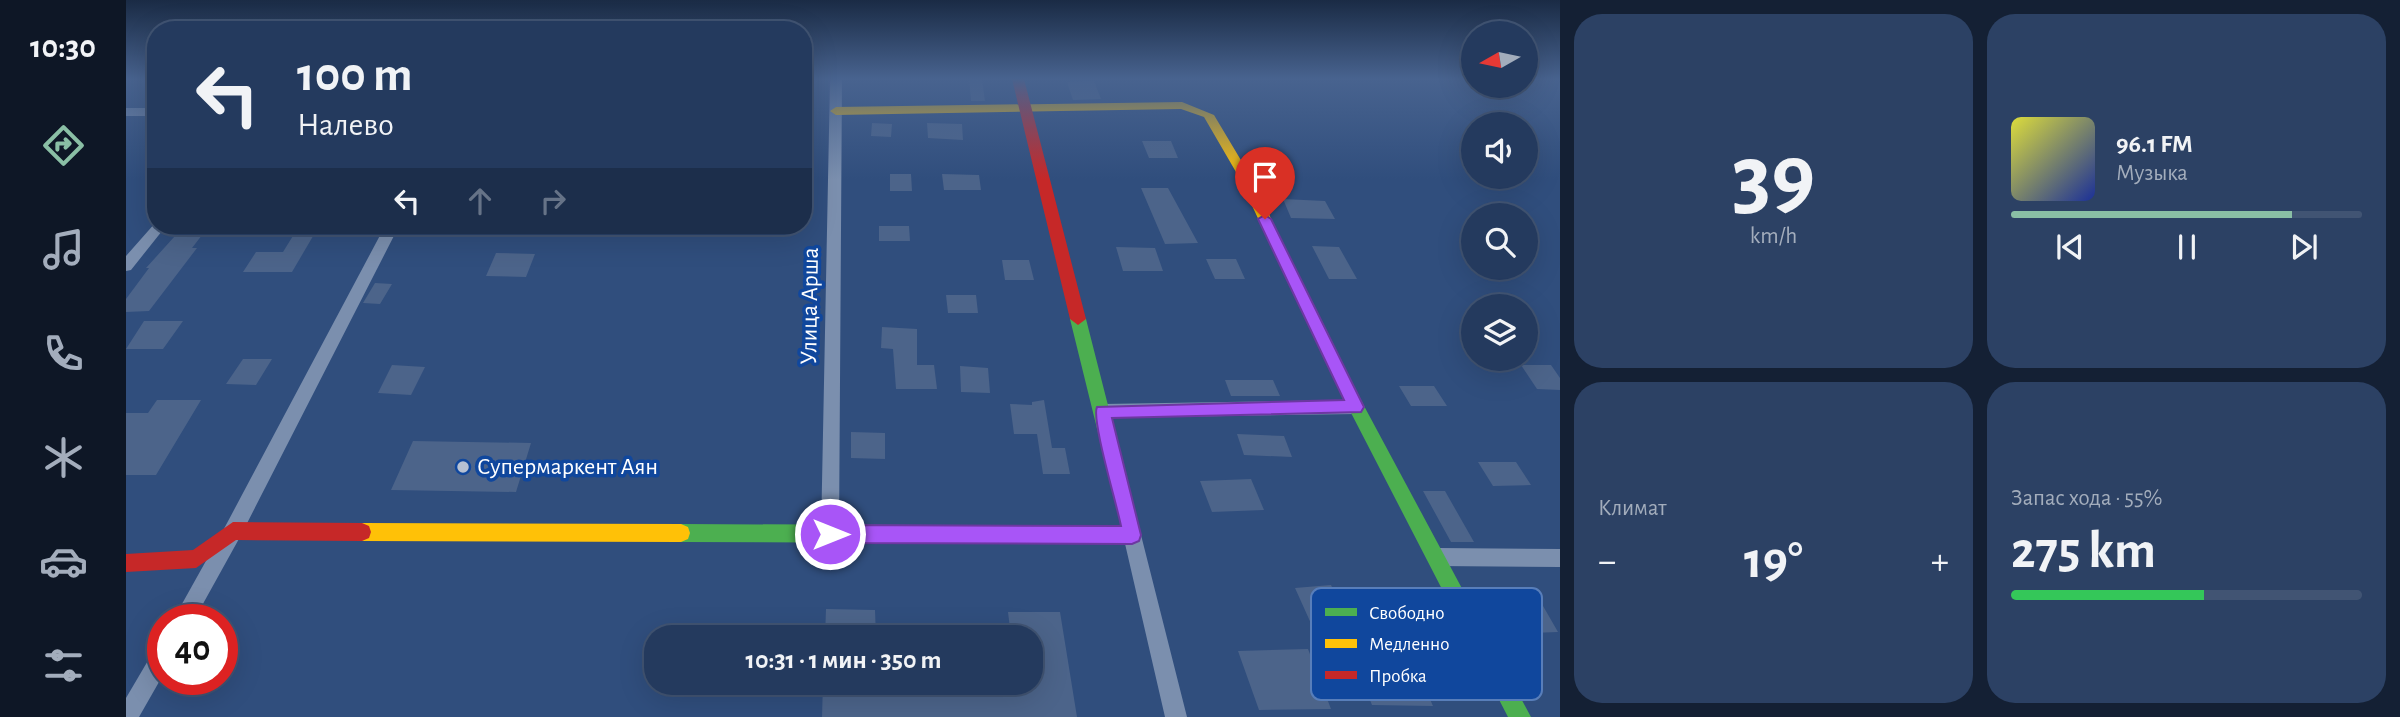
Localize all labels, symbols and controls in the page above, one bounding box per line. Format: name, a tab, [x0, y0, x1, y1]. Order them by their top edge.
north arrow	[1461, 21, 1538, 98]
map controls	[1461, 21, 1538, 371]
text: 10:30	[30, 31, 96, 63]
icon: left	[182, 49, 273, 140]
text: 100 m	[297, 51, 413, 100]
text: Налево	[297, 109, 394, 141]
button: sound	[1461, 112, 1538, 189]
icon: directions	[39, 121, 88, 170]
text: 96.1 FM	[2116, 131, 2193, 157]
text: 39	[1732, 132, 1815, 223]
pin	[1235, 147, 1295, 219]
icon: arrive	[1246, 158, 1284, 196]
text: Музыка	[2116, 162, 2188, 185]
icon: left	[388, 182, 426, 220]
icon: ahead	[461, 182, 499, 220]
icon: right	[534, 182, 572, 220]
button: search	[1461, 203, 1538, 280]
icon: music	[39, 225, 88, 274]
text: km/h	[1750, 225, 1797, 248]
icon: previous	[2051, 228, 2089, 266]
icon: pause	[2168, 228, 2206, 266]
icon: next	[2285, 228, 2323, 266]
street label: Улица Арша	[797, 247, 823, 365]
button: layers	[1461, 294, 1538, 371]
icon: phone	[39, 329, 88, 378]
icon: climate	[39, 433, 88, 482]
place label: Супермаркент Аян	[477, 455, 658, 479]
marker: Супермаркент Аян	[455, 459, 471, 475]
text: Запас хода · 55%	[2011, 487, 2163, 510]
position arrow	[793, 497, 867, 571]
text: Климат	[1598, 497, 1667, 520]
text: 275 km	[2011, 525, 2156, 577]
text: 19°	[1744, 535, 1803, 587]
icon: car	[39, 537, 88, 586]
text: −	[1598, 543, 1616, 581]
text: +	[1931, 543, 1949, 581]
legend	[1311, 588, 1542, 700]
speed limit sign: 40	[147, 604, 238, 695]
text: Свободно	[1369, 604, 1445, 623]
text: Медленно	[1369, 635, 1449, 654]
icon: filters	[39, 641, 88, 690]
text: 10:31 · 1 мин · 350 m	[746, 647, 941, 673]
text: Пробка	[1369, 667, 1427, 686]

